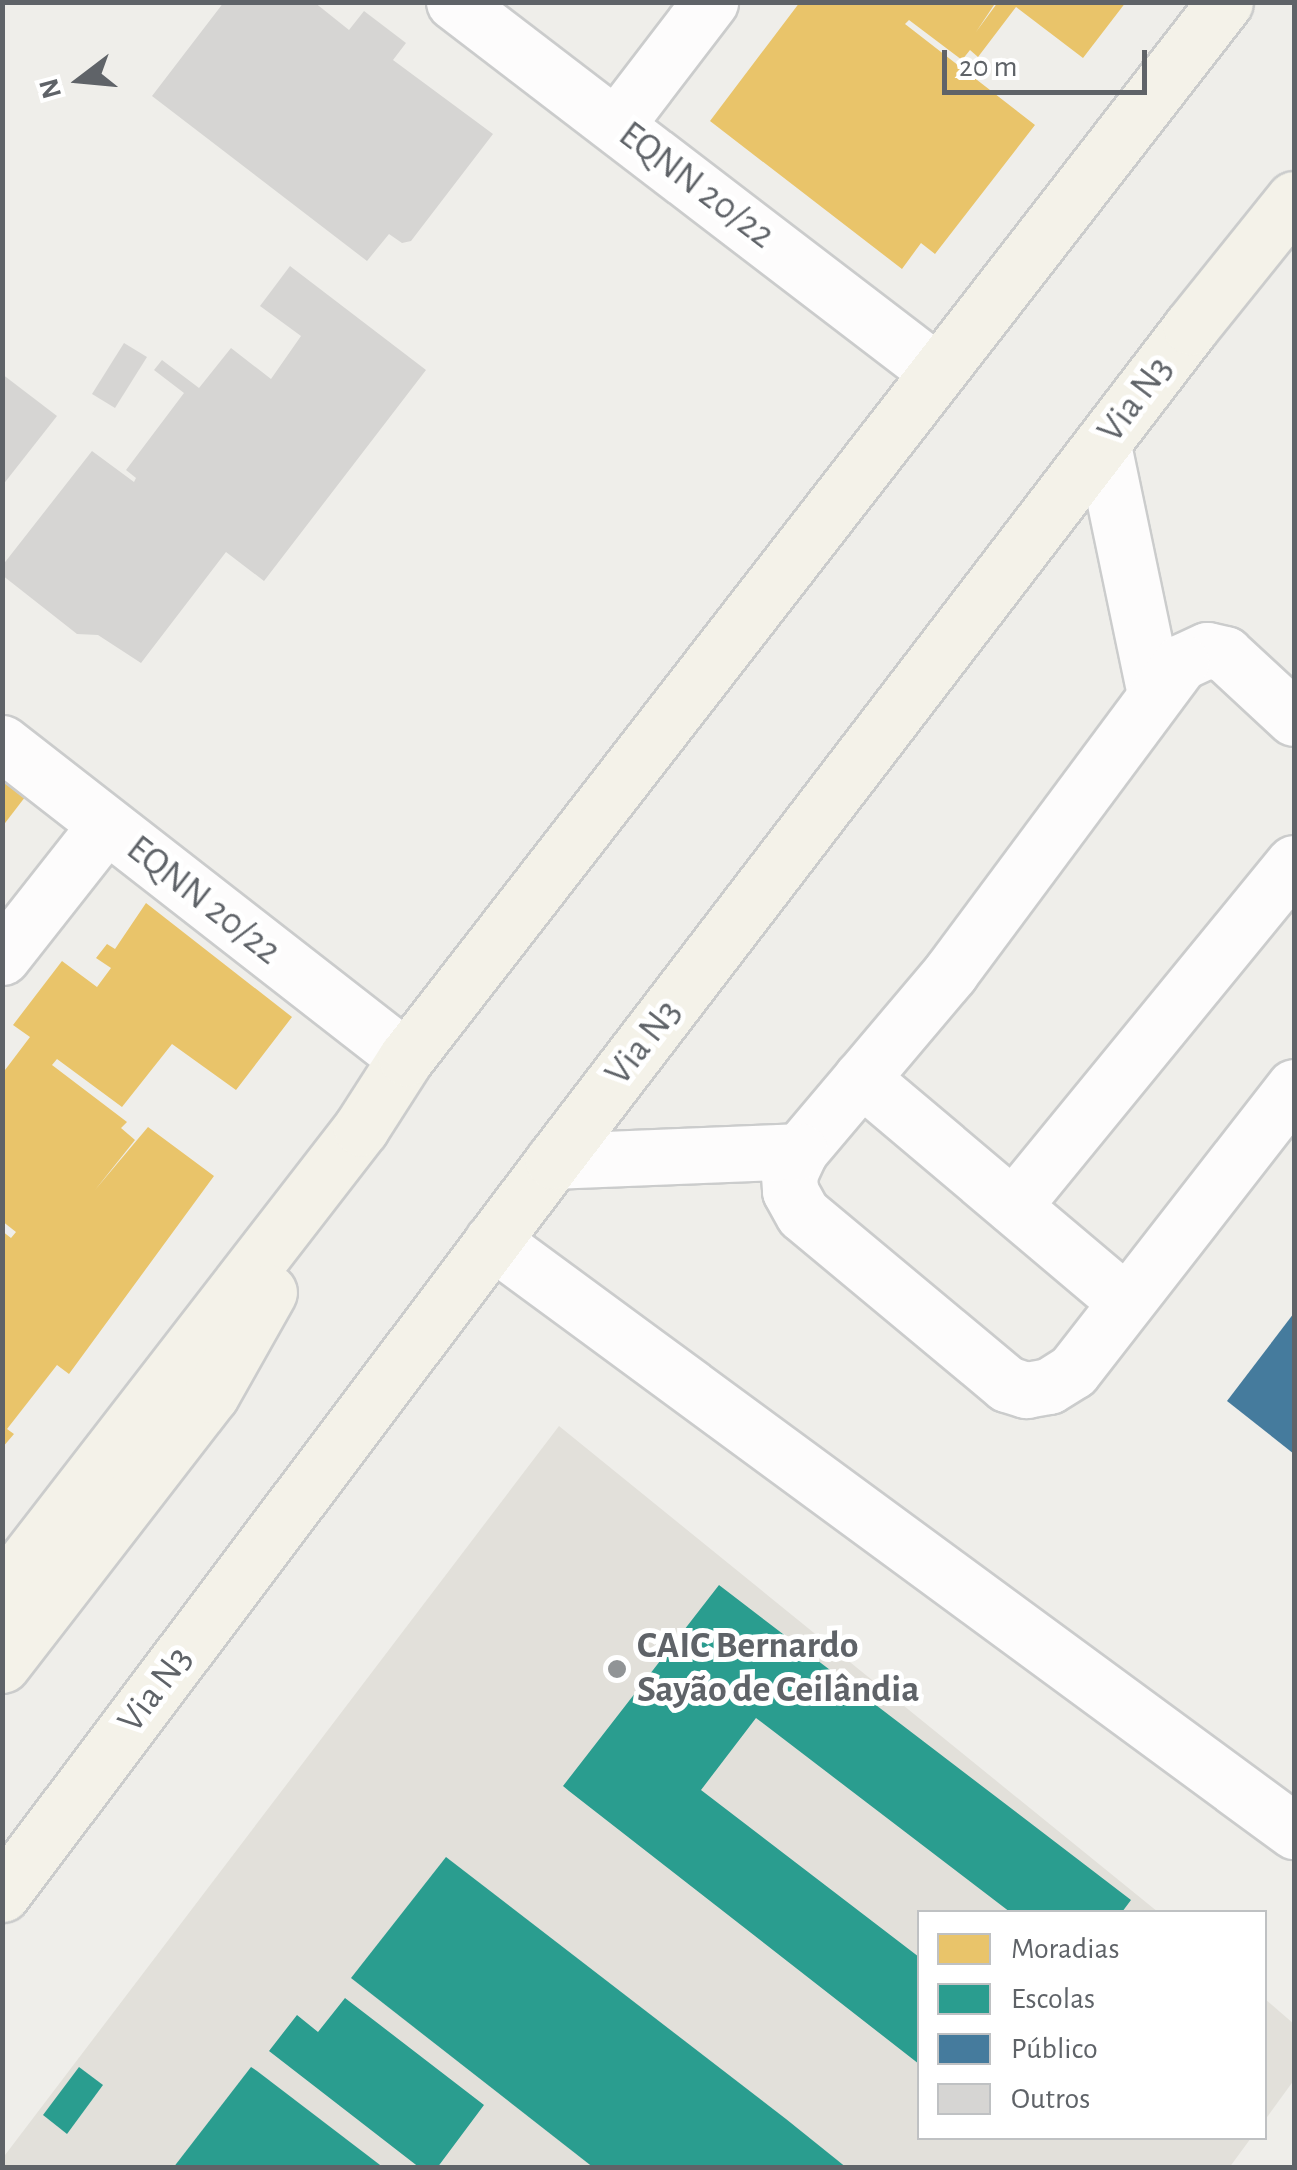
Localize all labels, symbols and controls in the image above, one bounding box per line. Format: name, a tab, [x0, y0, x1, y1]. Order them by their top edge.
north arrow	[30, 30, 130, 130]
scale bar	[947, 30, 1152, 92]
text: 20 m	[959, 52, 1017, 82]
text: N	[35, 75, 67, 101]
street label: EQNN 20/22	[609, 113, 783, 259]
street label: Via N3	[1089, 348, 1183, 452]
street label: EQNN 20/22	[117, 827, 289, 975]
street label: Via N3	[596, 991, 692, 1095]
place label: CAIC Bernardo Sayão de Ceilândia	[637, 1624, 919, 1714]
street label: Via N3	[109, 1638, 203, 1742]
marker: CAIC Bernardo Sayão de Ceilândia	[606, 1658, 628, 1680]
legend	[917, 1910, 1267, 2140]
text: Moradias	[1011, 1934, 1119, 1964]
text: Escolas	[1011, 1984, 1095, 2014]
text: Público	[1011, 2034, 1098, 2064]
text: Outros	[1011, 2084, 1090, 2114]

